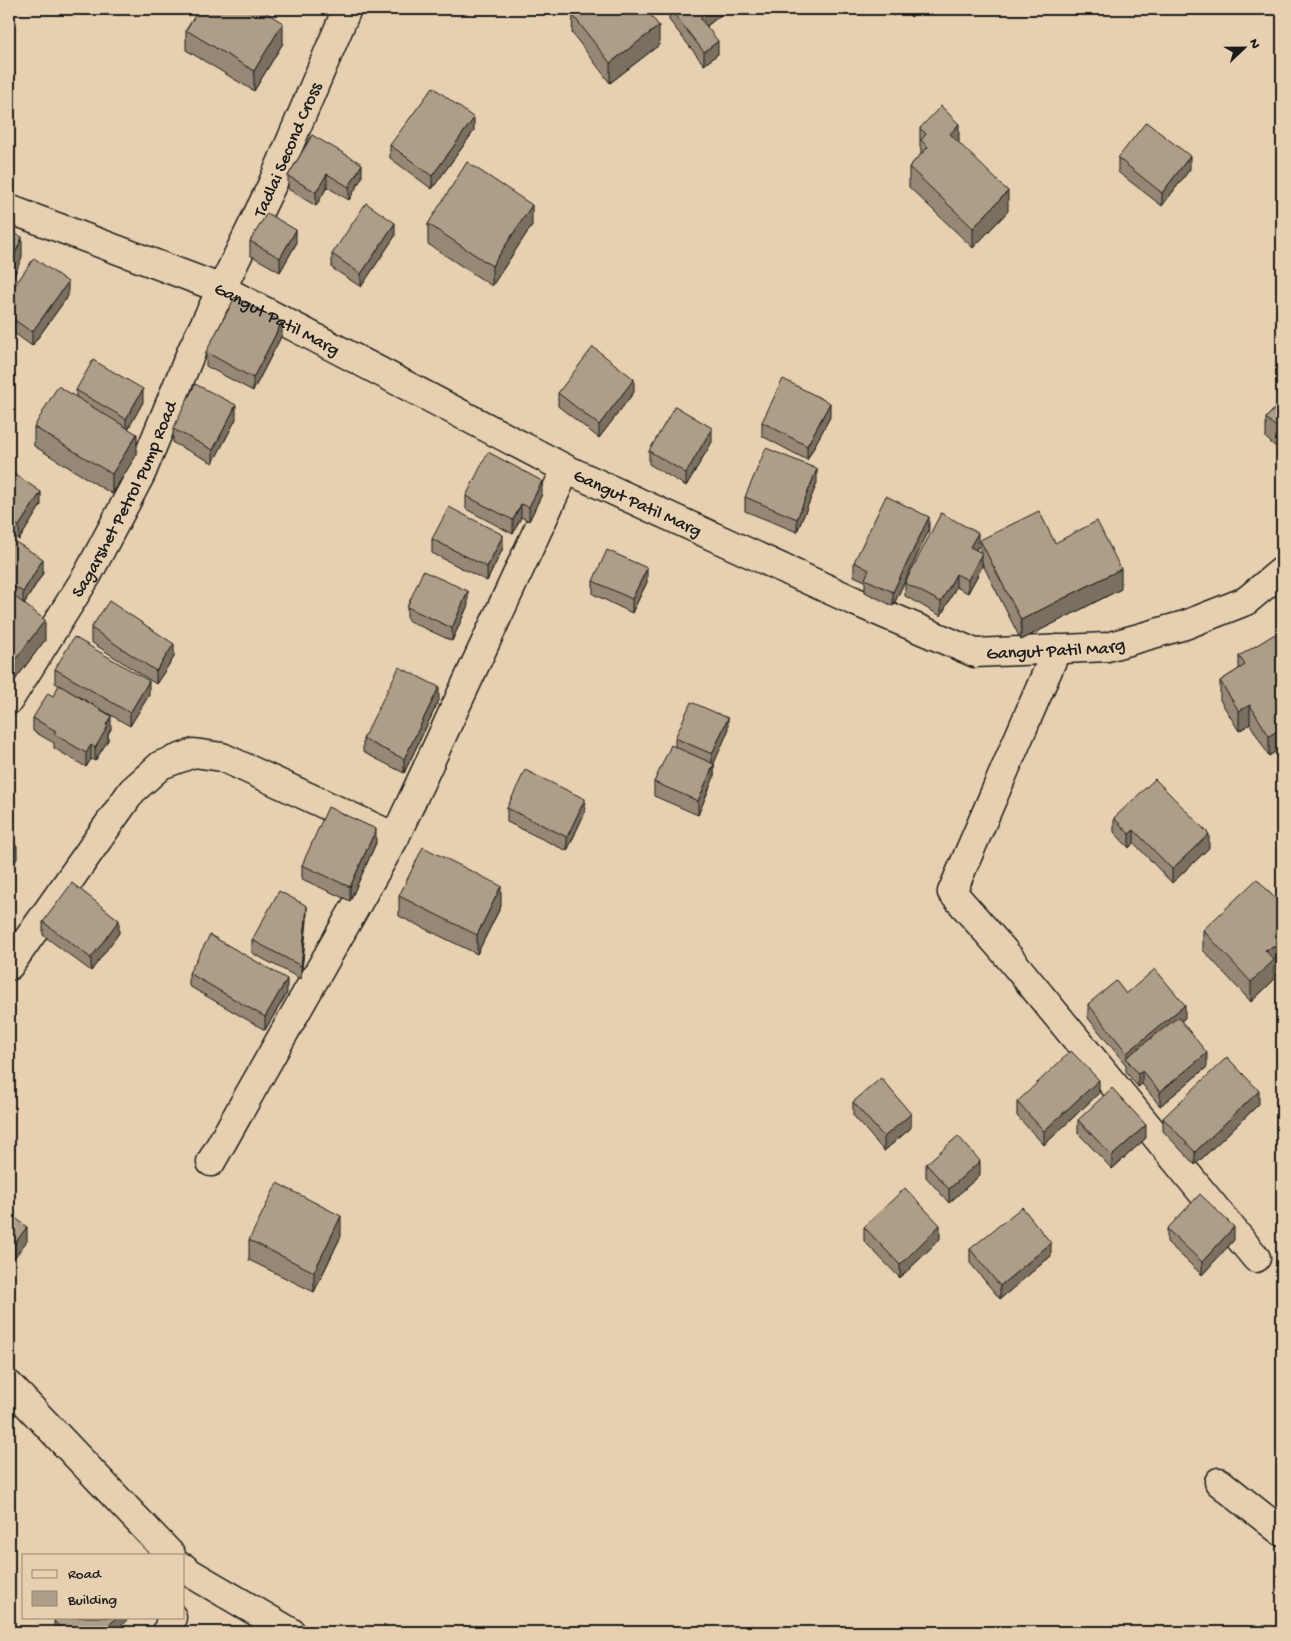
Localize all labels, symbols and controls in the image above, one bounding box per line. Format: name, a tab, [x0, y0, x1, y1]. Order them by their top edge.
north arrow	[1218, 22, 1268, 72]
text: N	[1244, 37, 1263, 51]
street label: Tadlai Second Cross	[250, 78, 328, 222]
street label: Gangut Patil Marg	[211, 279, 343, 362]
street label: Sagarshet Petrol Pump Road	[68, 397, 183, 602]
street label: Gangut Patil Marg	[570, 466, 704, 543]
street label: Gangut Patil Marg	[986, 634, 1128, 665]
legend	[22, 1554, 185, 1618]
text: Road	[68, 1566, 102, 1584]
text: Building	[67, 1592, 117, 1610]

